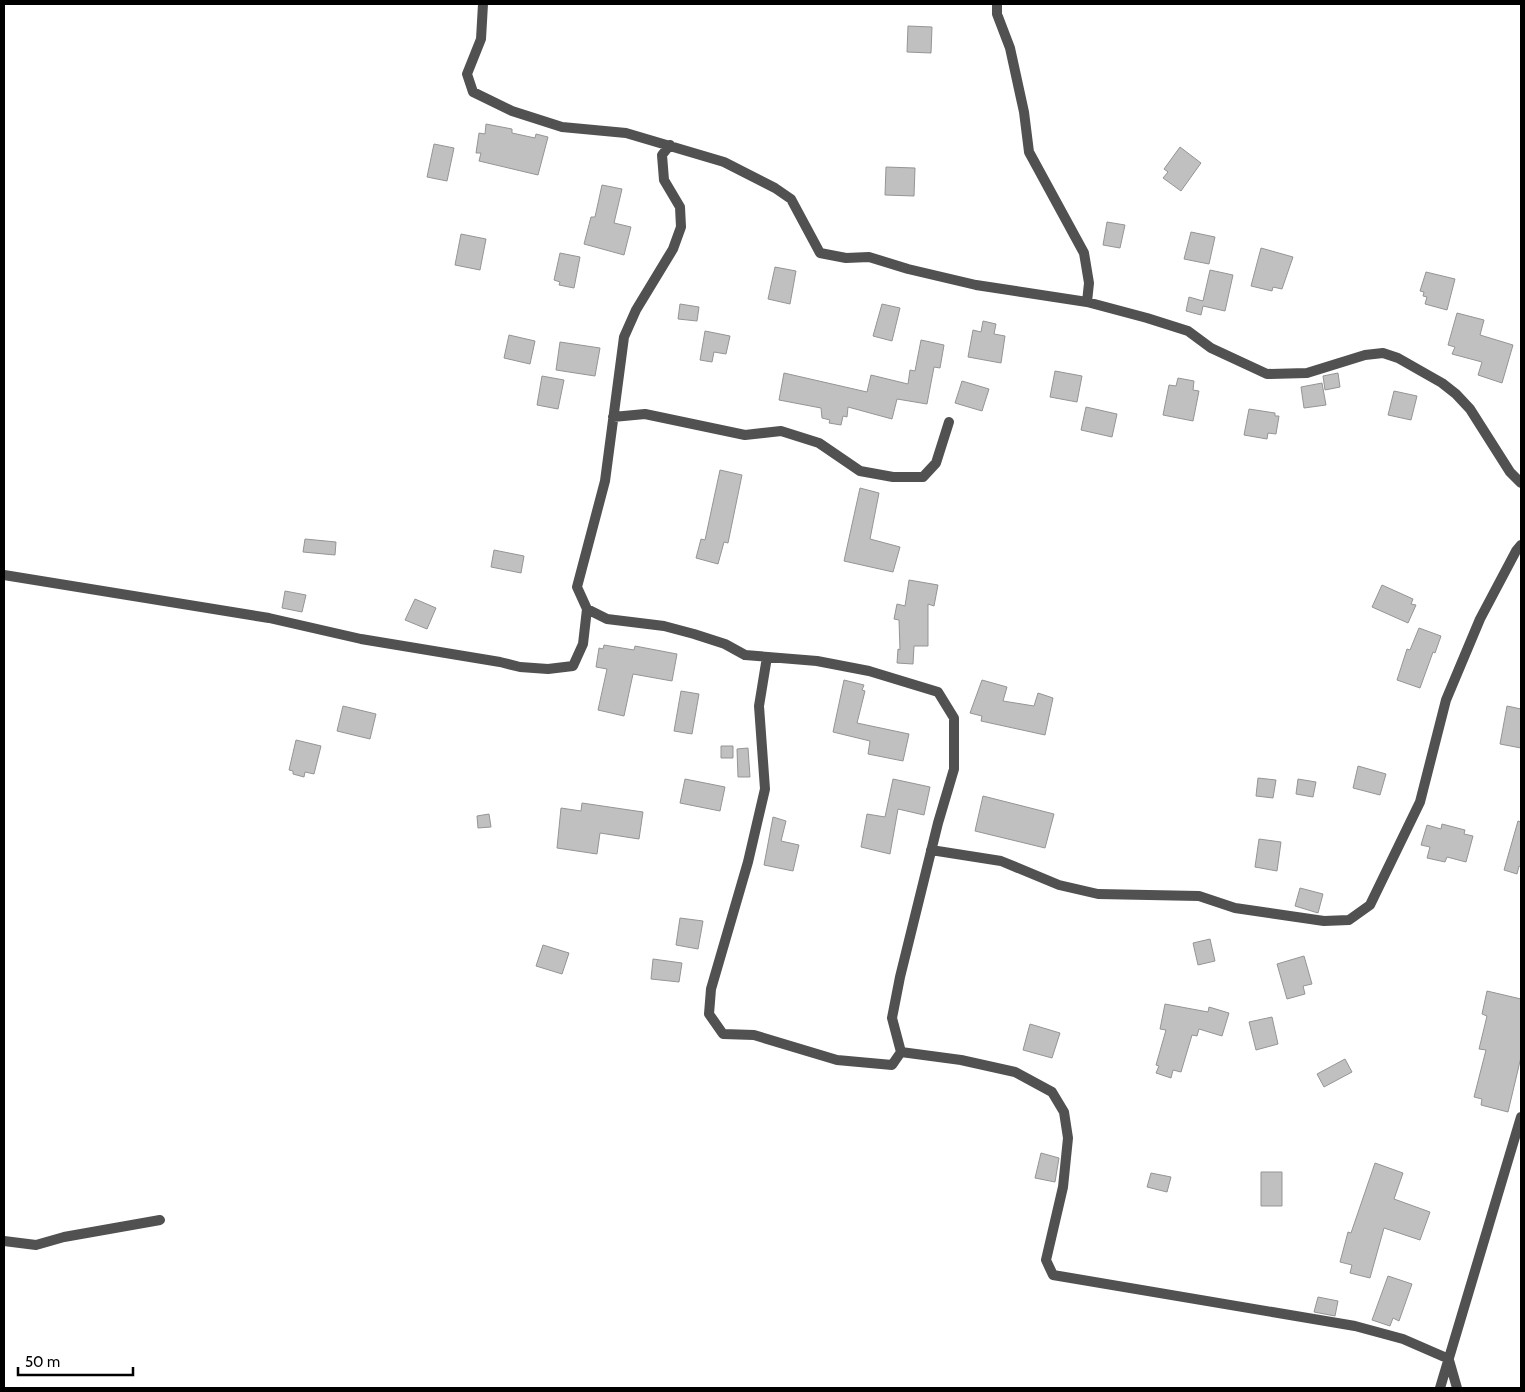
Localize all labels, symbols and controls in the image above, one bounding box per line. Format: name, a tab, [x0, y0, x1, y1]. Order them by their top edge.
scale bar	[18, 1344, 132, 1376]
text: 50 m	[25, 1353, 60, 1371]

